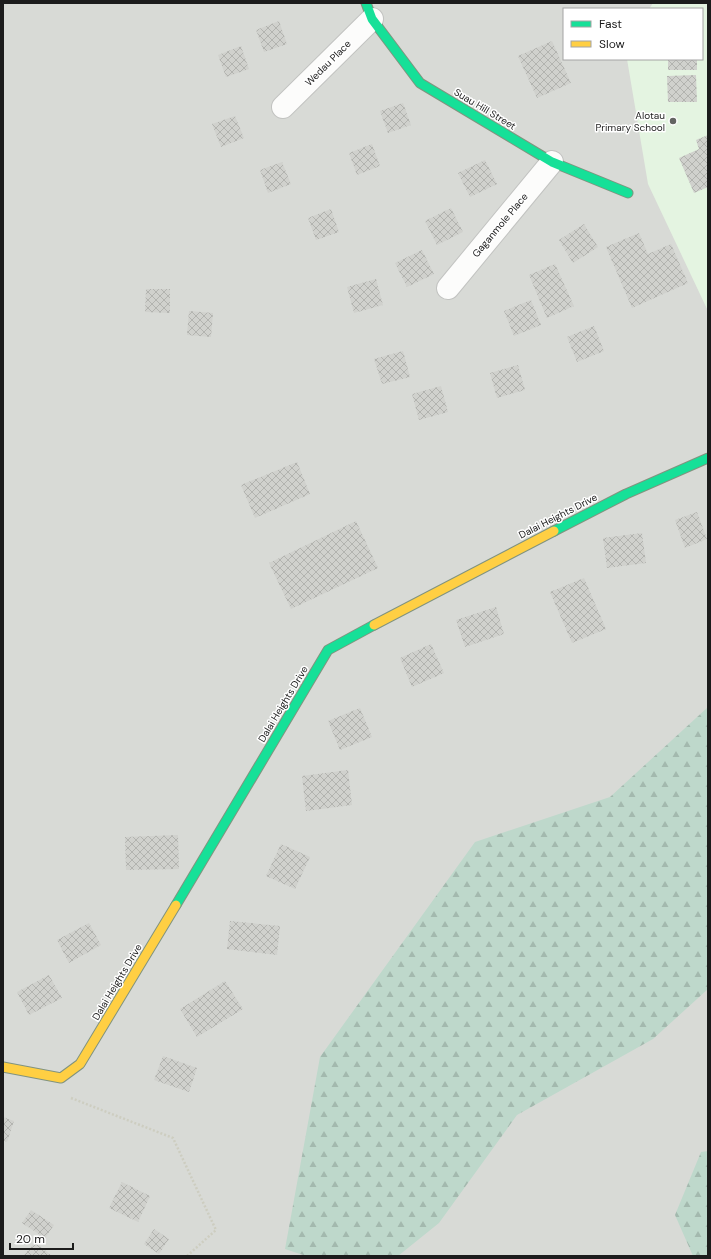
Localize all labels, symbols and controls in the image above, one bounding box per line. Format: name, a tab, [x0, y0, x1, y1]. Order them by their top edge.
legend	[563, 8, 703, 60]
text: Fast	[599, 16, 622, 32]
text: Slow	[599, 36, 625, 52]
street label: Wedau Place	[302, 37, 354, 89]
street label: Suau Hill Street	[452, 85, 518, 133]
place label: Alotau Primary School	[595, 109, 665, 134]
marker: Alotau Primary School	[668, 116, 678, 126]
street label: Gaganmole Place	[469, 190, 531, 260]
street label: Dalai Heights Drive	[516, 490, 600, 541]
street label: Dalai Heights Drive	[255, 663, 311, 744]
street label: Dalai Heights Drive	[89, 941, 145, 1022]
scale bar	[10, 1225, 73, 1251]
text: 20 m	[16, 1231, 45, 1247]

